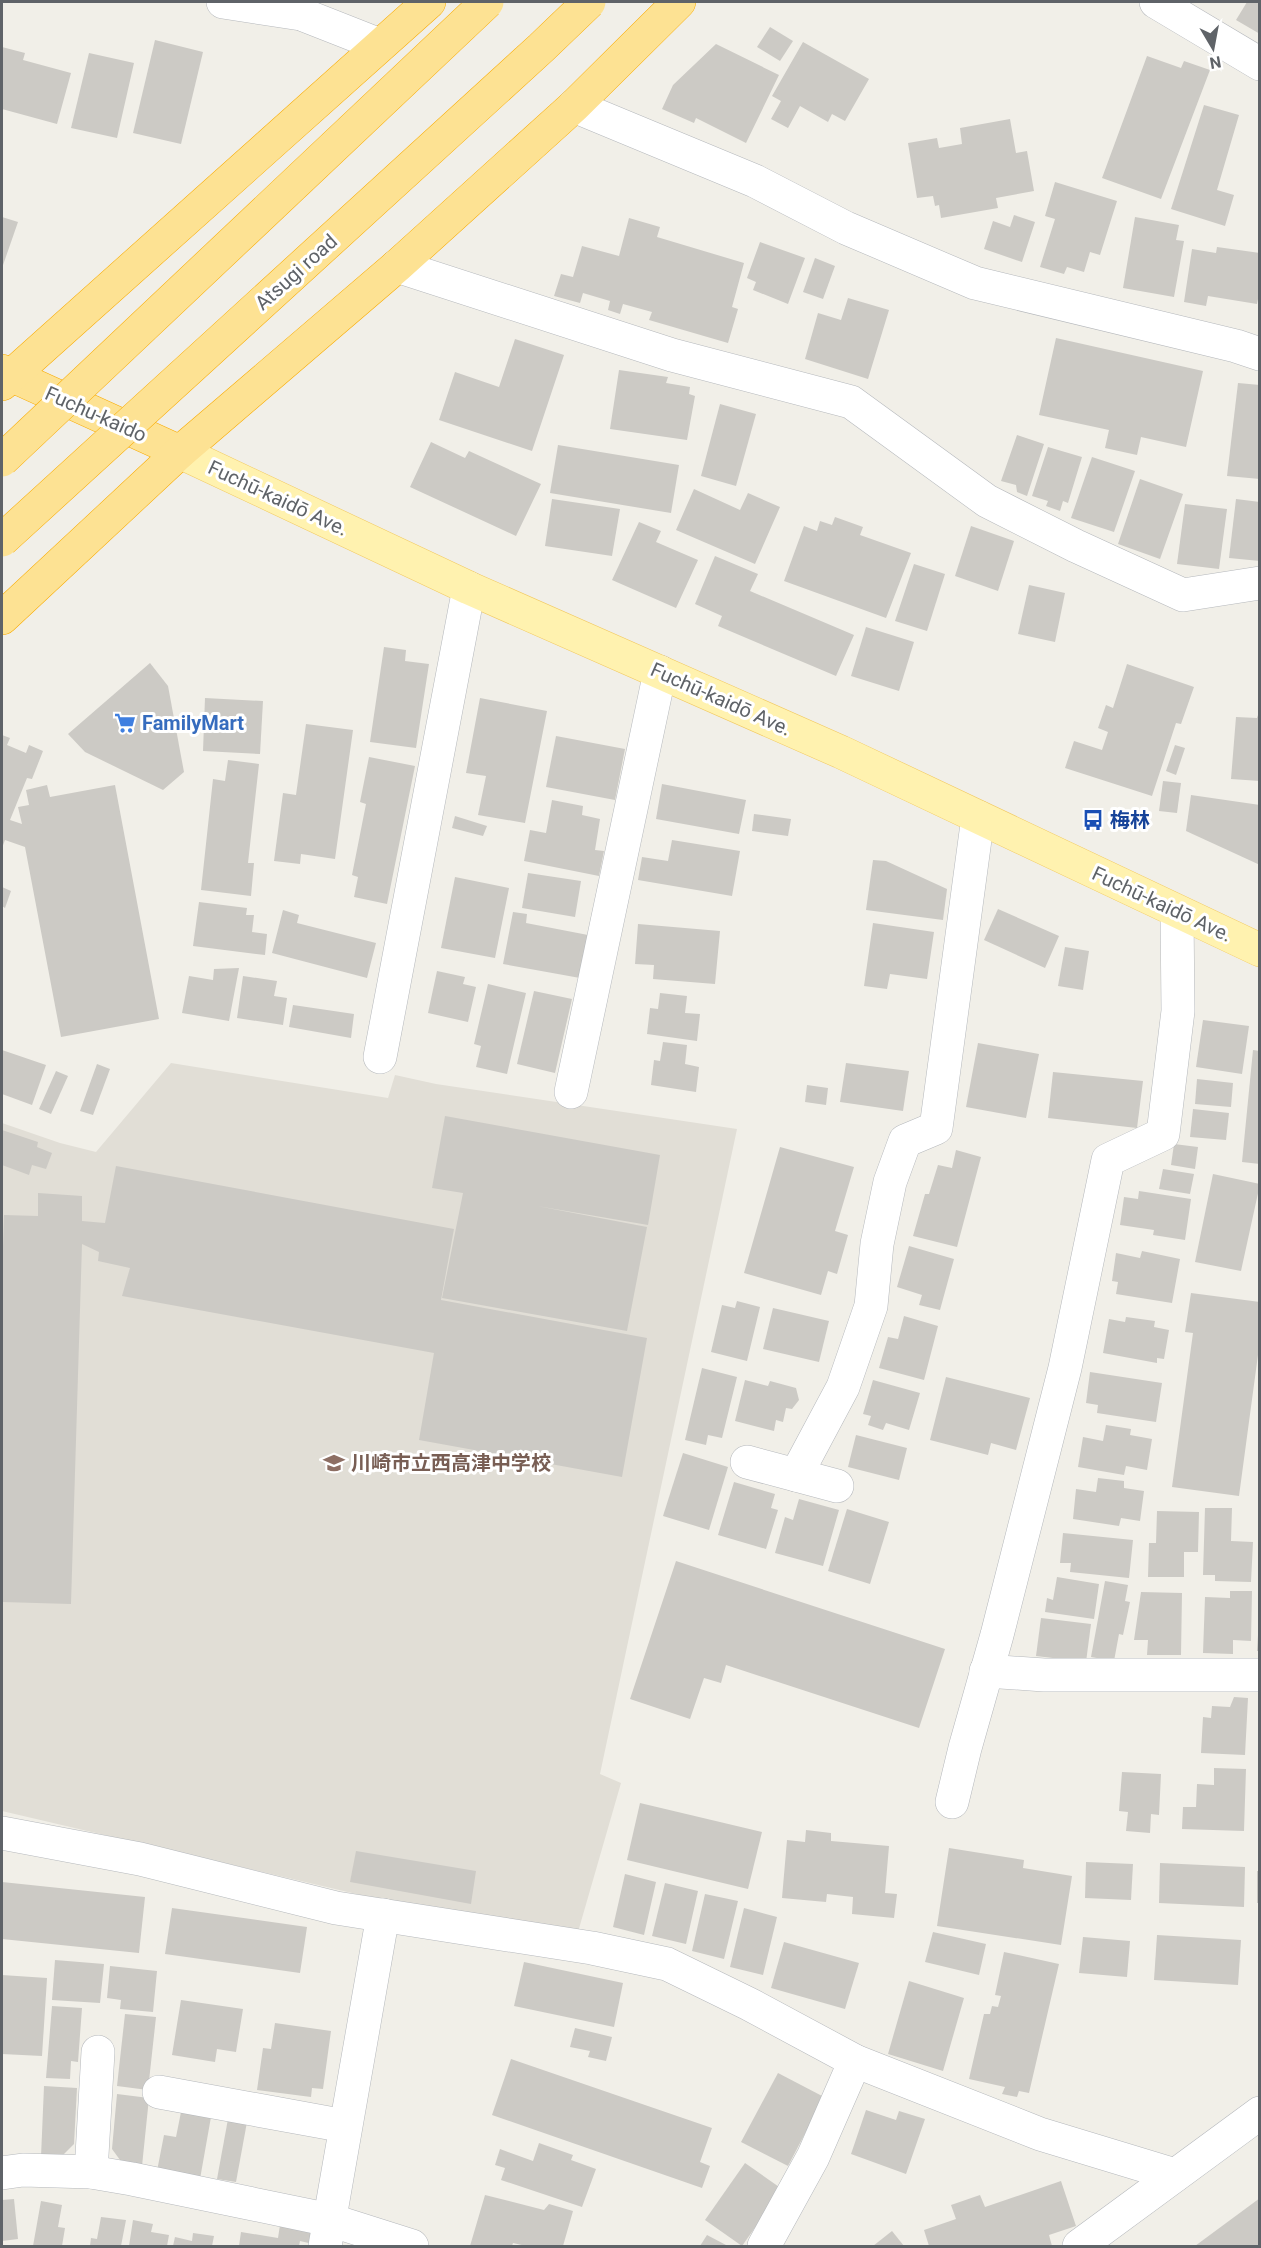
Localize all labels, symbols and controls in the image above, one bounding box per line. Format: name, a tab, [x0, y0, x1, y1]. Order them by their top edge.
north arrow	[1183, 18, 1243, 78]
text: N	[1208, 52, 1223, 73]
street label: Atsugi road	[250, 229, 342, 315]
street label: Fuchu-kaido	[42, 381, 150, 447]
street label: Fuchū-kaidō Ave.	[204, 455, 352, 541]
street label: Fuchū-kaidō Ave.	[647, 657, 795, 741]
supermarket icon: FamilyMart	[113, 711, 137, 735]
place label: FamilyMart	[142, 711, 244, 735]
bus stop icon: 梅林	[1081, 808, 1105, 832]
place label: 梅林	[1110, 808, 1150, 832]
street label: Fuchū-kaidō Ave.	[1088, 861, 1236, 947]
school or university icon: 川崎市立西高津中学校	[322, 1451, 346, 1475]
place label: 川崎市立西高津中学校	[351, 1451, 551, 1475]

